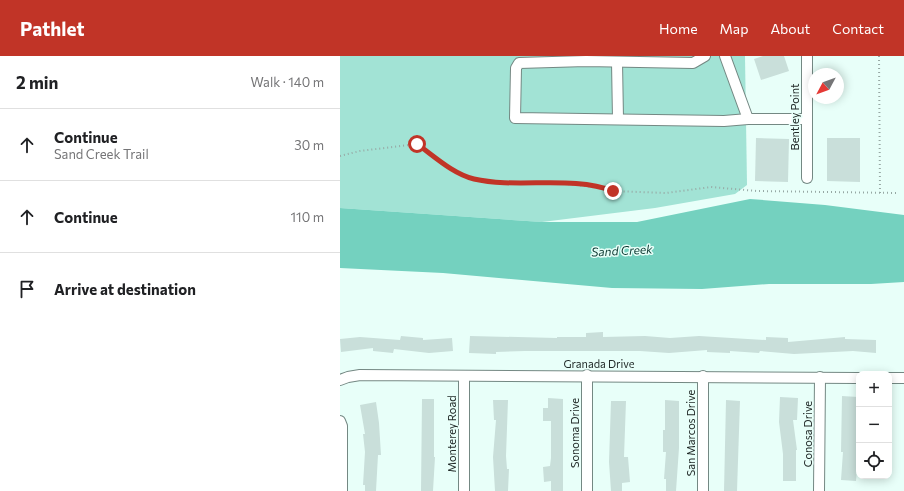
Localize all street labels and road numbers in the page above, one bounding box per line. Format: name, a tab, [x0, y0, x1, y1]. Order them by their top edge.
street label: Bentley Point	[788, 83, 801, 150]
street label: Granada Drive	[564, 357, 635, 370]
street label: San Marcos Drive	[684, 390, 697, 476]
street label: Monterey Road	[445, 396, 458, 472]
street label: Sonoma Drive	[568, 398, 581, 468]
street label: Conosa Drive	[801, 401, 814, 467]

